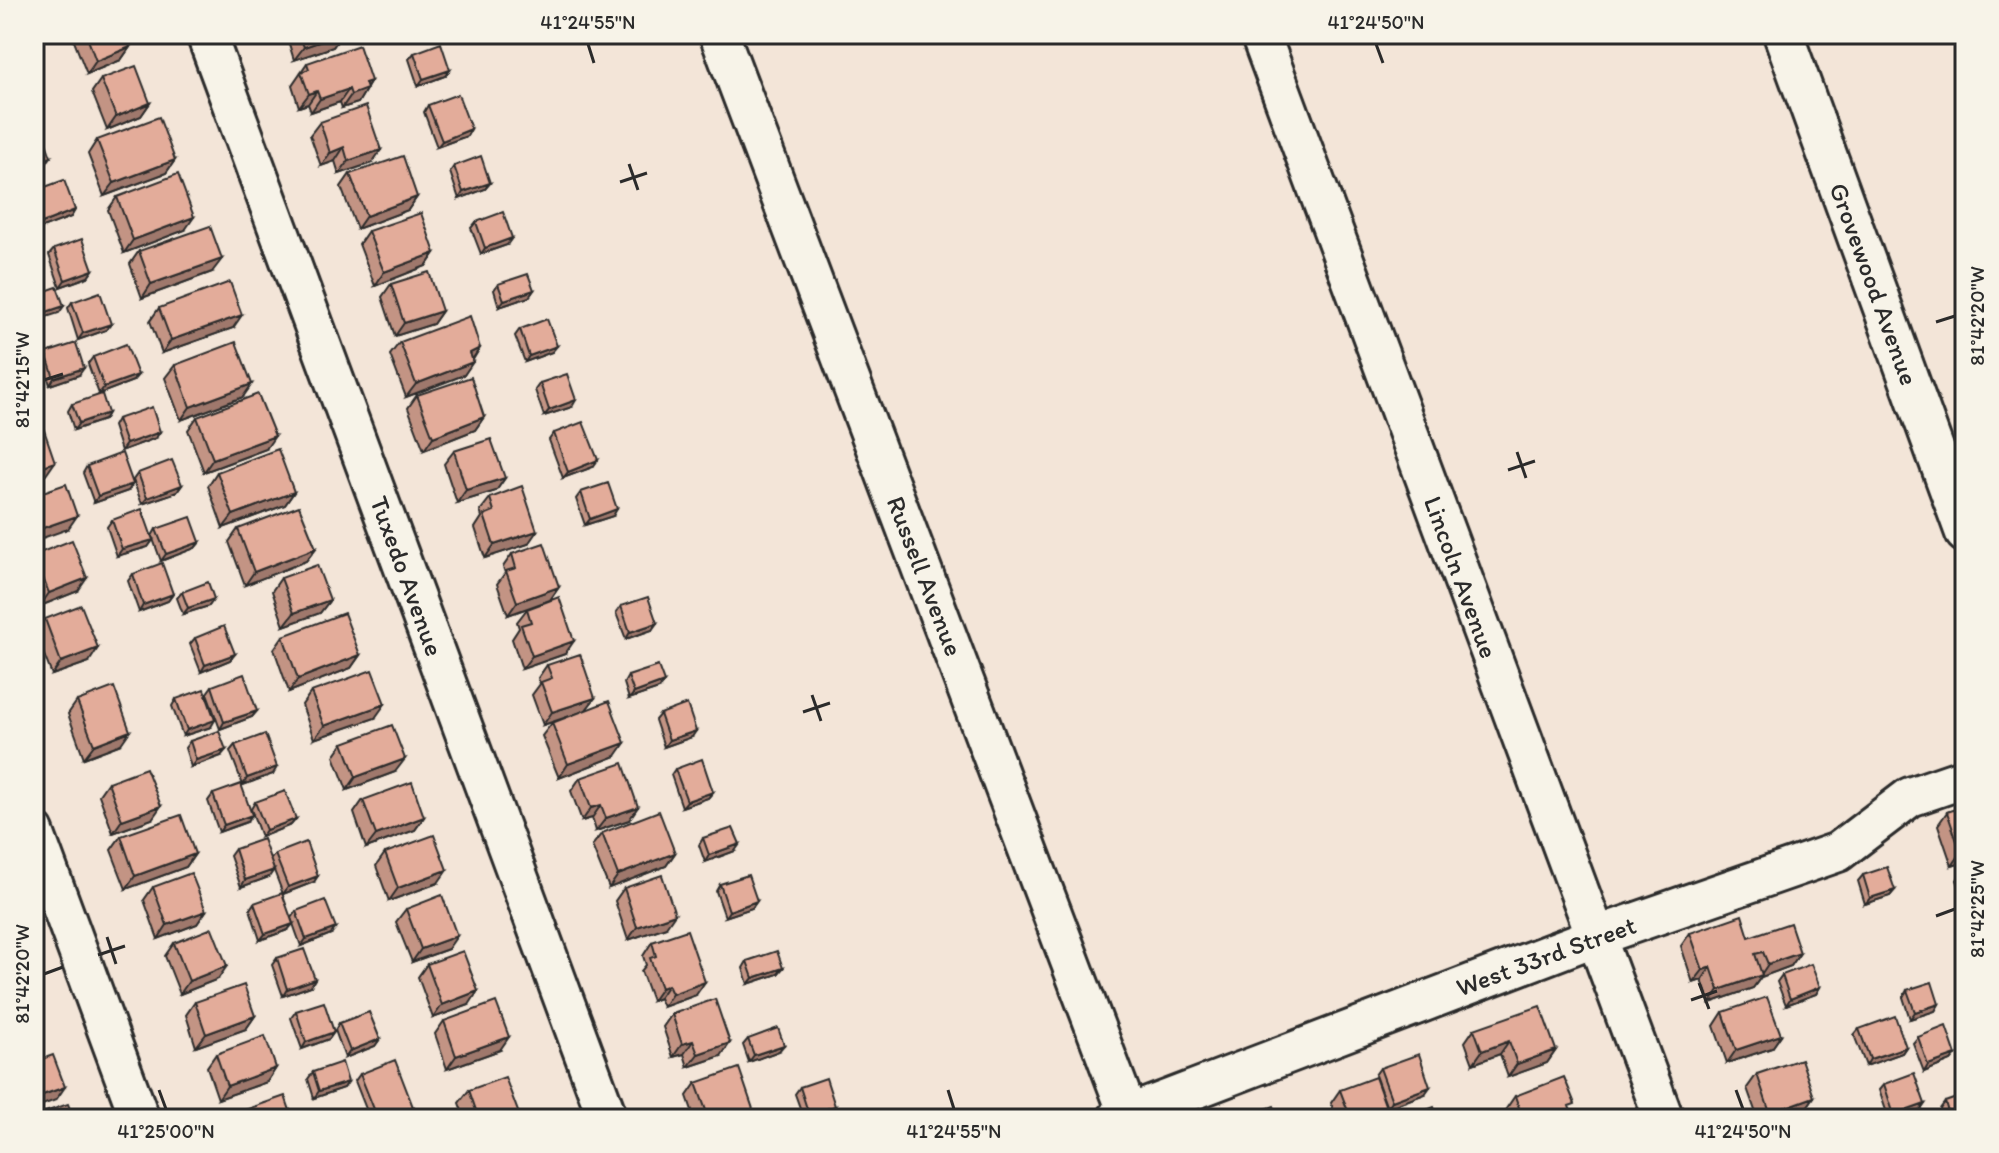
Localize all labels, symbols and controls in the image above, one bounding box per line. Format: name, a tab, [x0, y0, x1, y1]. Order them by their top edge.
text: 41°24'55"N	[540, 10, 636, 34]
text: 41°24'50"N	[1327, 10, 1425, 34]
street label: Grovewood Avenue	[1823, 178, 1925, 390]
text: 81°42'20"W	[1965, 266, 1989, 366]
text: 81°42'15"W	[10, 332, 34, 428]
street label: Russell Avenue	[880, 491, 970, 661]
street label: Tuxedo Avenue	[363, 492, 451, 660]
street label: Lincoln Avenue	[1417, 492, 1505, 662]
text: 81°42'25"W	[1965, 860, 1989, 958]
street label: West 33rd Street	[1452, 909, 1640, 1003]
text: 81°42'20"W	[10, 924, 34, 1024]
text: 41°25'00"N	[117, 1119, 215, 1143]
text: 41°24'55"N	[906, 1119, 1002, 1143]
text: 41°24'50"N	[1694, 1119, 1792, 1143]

